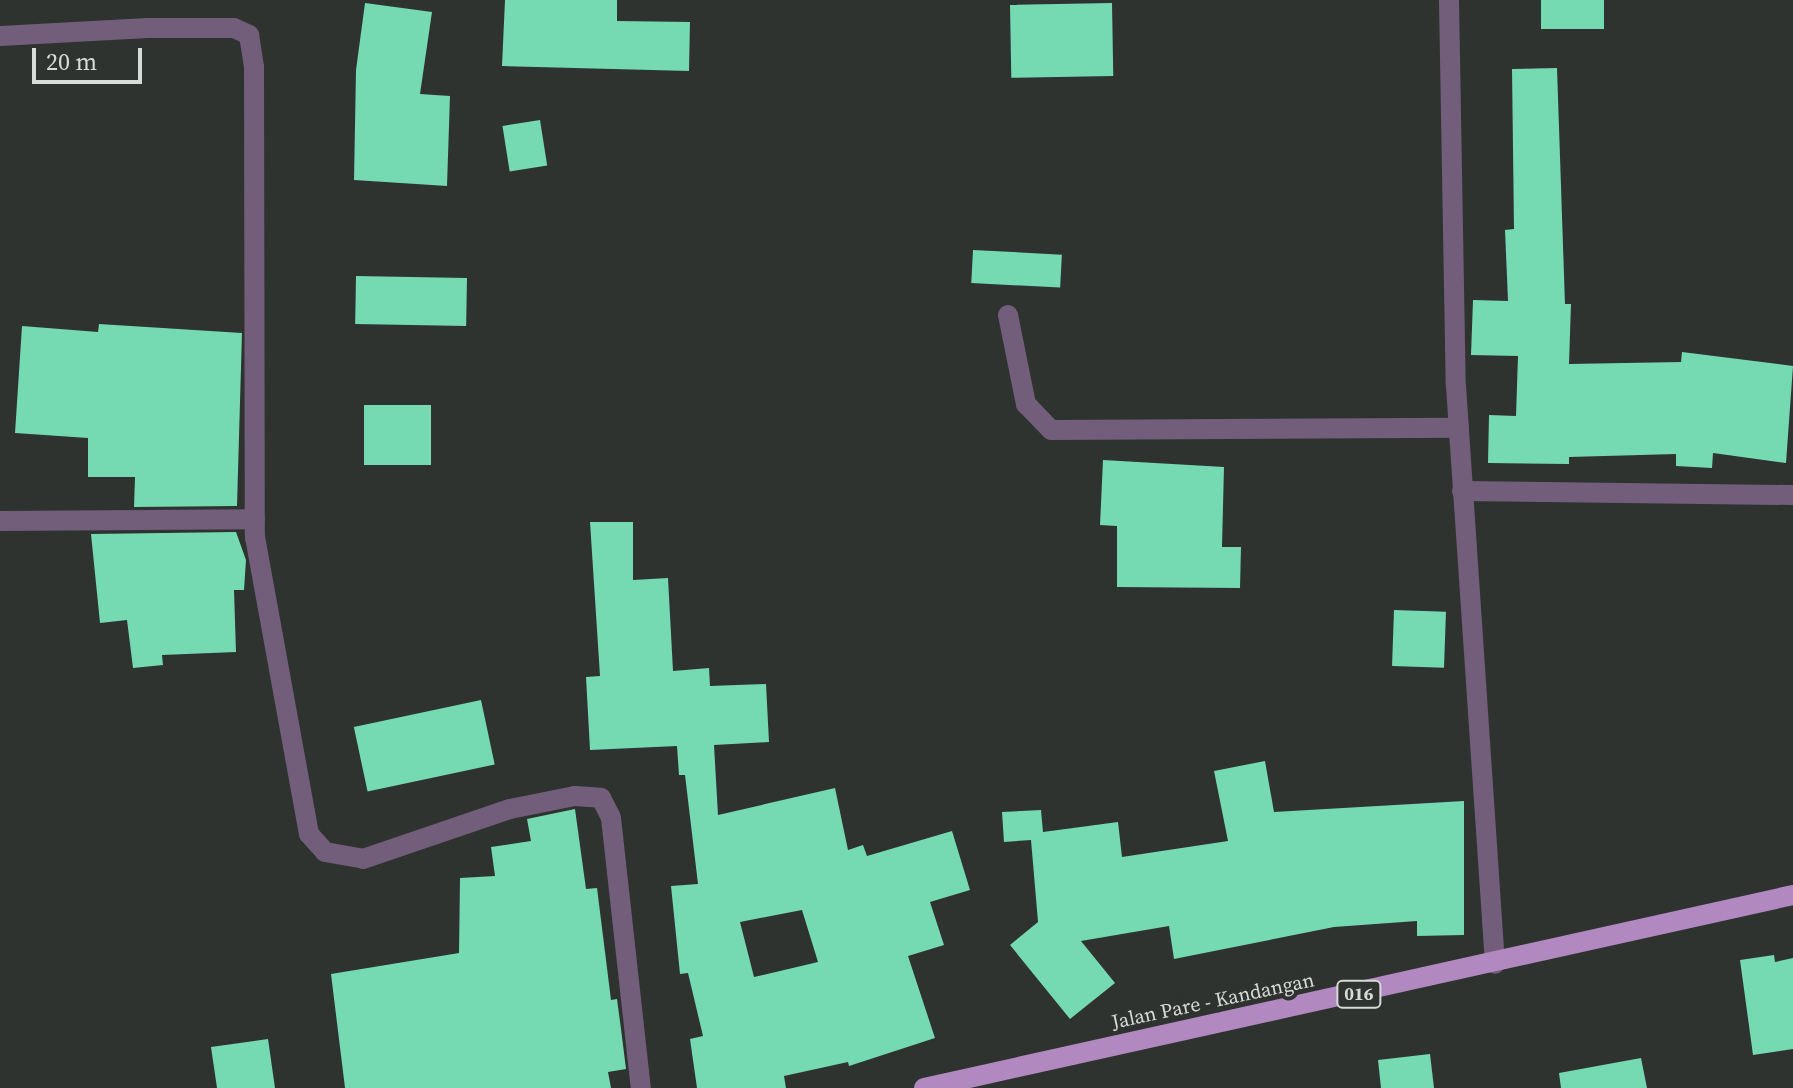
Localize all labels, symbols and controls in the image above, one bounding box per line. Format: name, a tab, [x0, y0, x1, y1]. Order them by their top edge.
scale bar	[36, 32, 146, 82]
text: 20 m	[46, 45, 97, 78]
street label: Jalan Pare - Kandangan	[1110, 968, 1316, 1034]
road number: 016	[1335, 980, 1383, 1008]

